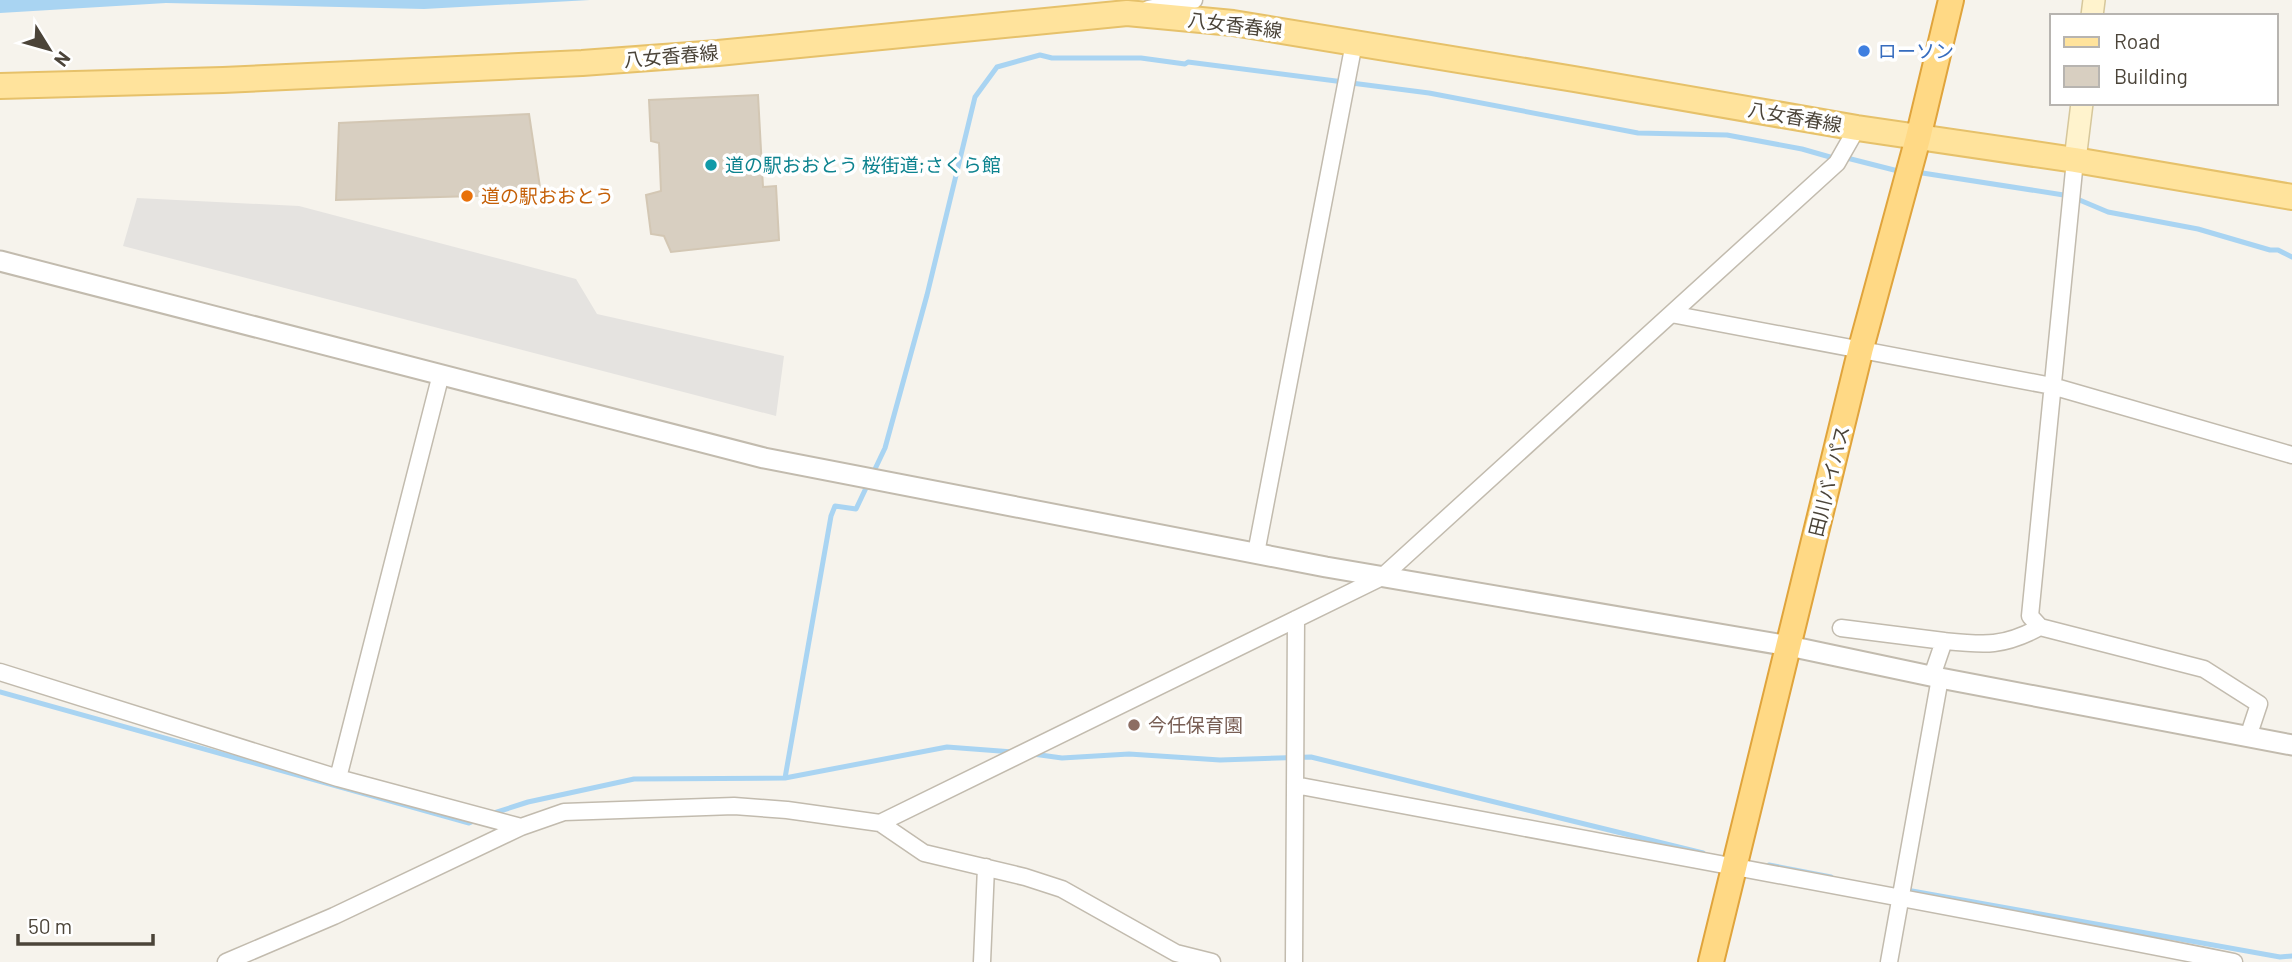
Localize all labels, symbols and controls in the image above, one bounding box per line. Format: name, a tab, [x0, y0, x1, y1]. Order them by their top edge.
street label: 八女香春線	[1187, 7, 1284, 42]
north arrow	[14, 14, 84, 84]
legend	[2050, 14, 2278, 105]
text: Road	[2114, 28, 2160, 53]
place label: ローソン	[1878, 39, 1954, 62]
street label: 八女香春線	[623, 40, 719, 71]
marker: ローソン	[1856, 43, 1872, 59]
text: N	[50, 48, 76, 72]
text: Building	[2114, 63, 2188, 88]
street label: 八女香春線	[1746, 97, 1844, 136]
place label: 道の駅おおとう 桜街道;さくら館	[725, 153, 1001, 176]
marker: 道の駅おおとう 桜街道;さくら館	[703, 157, 719, 173]
place label: 道の駅おおとう	[481, 184, 614, 207]
marker: 道の駅おおとう	[459, 188, 475, 204]
street label: 田川バイパス	[1804, 423, 1853, 539]
place label: 今任保育園	[1148, 713, 1243, 736]
marker: 今任保育園	[1126, 717, 1142, 733]
scale bar	[18, 902, 152, 946]
text: 50 m	[28, 913, 72, 938]

